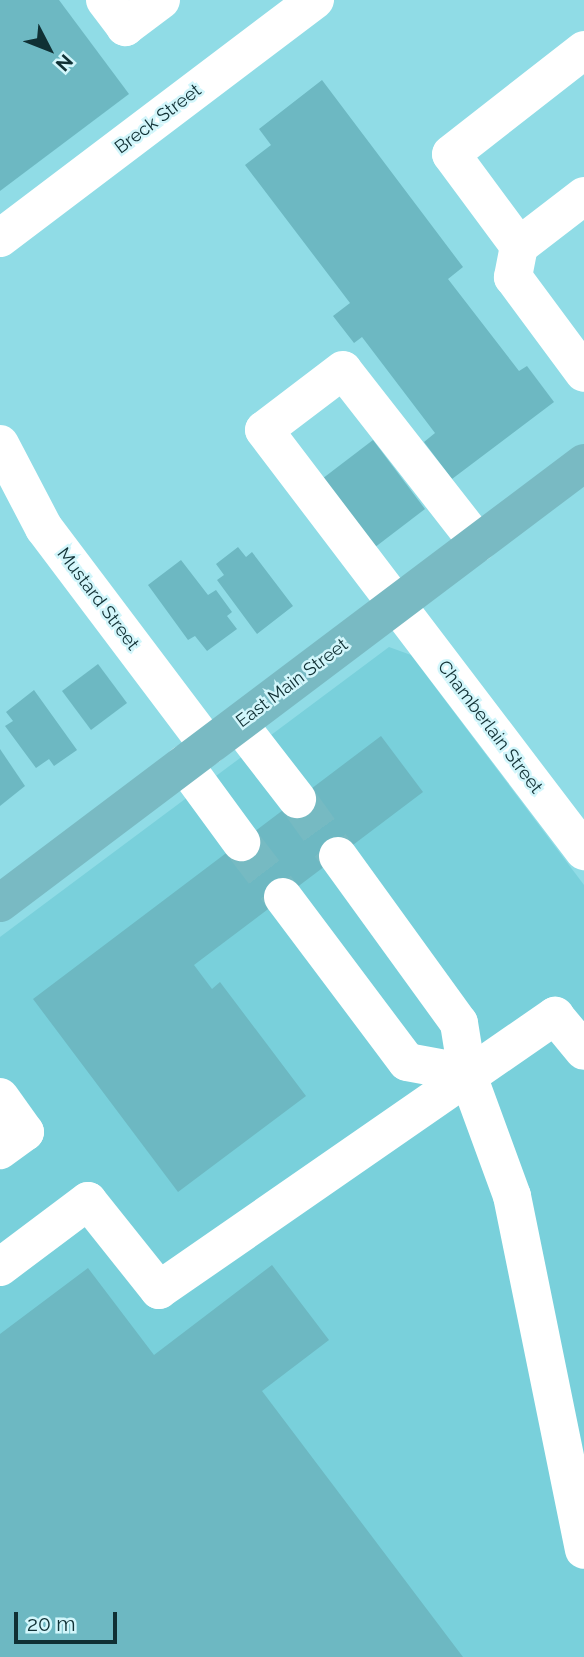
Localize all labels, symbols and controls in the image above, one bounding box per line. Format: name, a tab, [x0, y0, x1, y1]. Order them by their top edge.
north arrow	[14, 14, 84, 84]
text: N	[52, 50, 78, 76]
street label: Breck Street	[111, 80, 205, 158]
street label: Mustard Street	[52, 543, 144, 655]
street label: East Main Street	[232, 634, 352, 732]
street label: Chamberlain Street	[433, 656, 547, 798]
scale bar	[18, 1598, 121, 1642]
text: 20 m	[27, 1611, 75, 1636]

